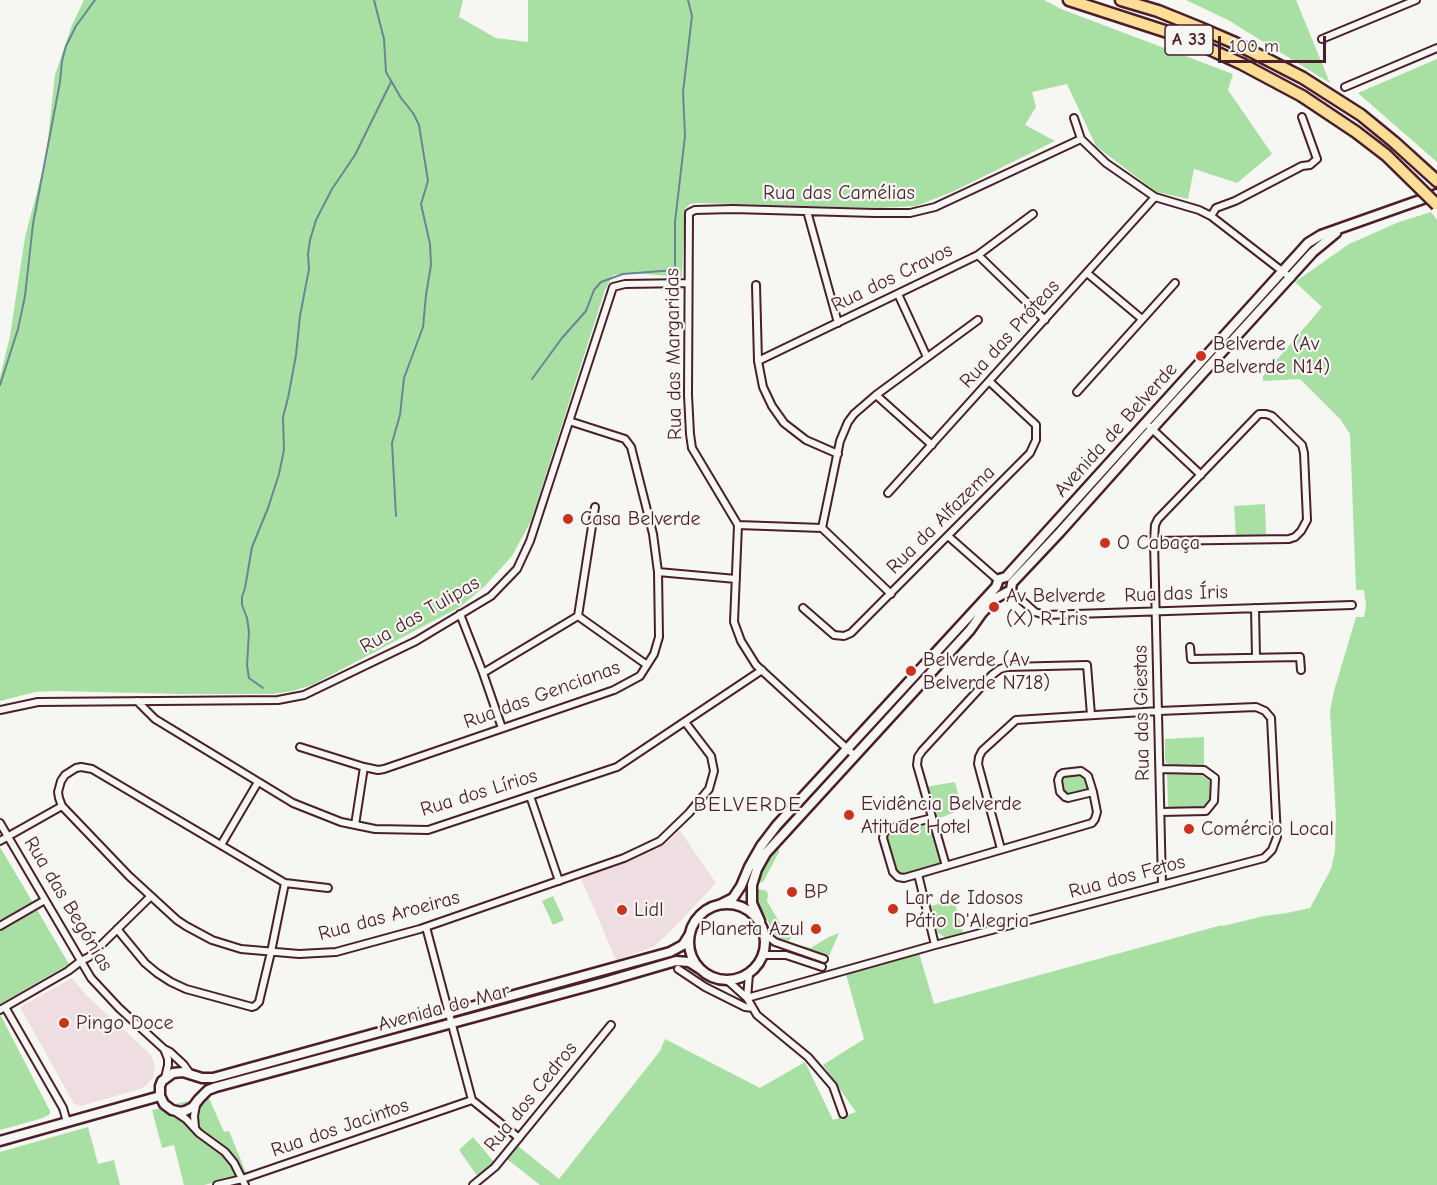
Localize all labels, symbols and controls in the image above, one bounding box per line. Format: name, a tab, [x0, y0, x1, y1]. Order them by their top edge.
scale bar	[1221, 24, 1329, 62]
road number: A 33	[1165, 25, 1213, 55]
text: 100 m	[1229, 36, 1279, 57]
street label: Rua das Camélias	[763, 181, 915, 205]
street label: Rua dos Cravos	[827, 238, 957, 318]
street label: Rua das Margaridas	[660, 268, 688, 440]
street label: Rua das Próteas	[955, 275, 1065, 393]
place label: Belverde (Av Belverde N14)	[1213, 332, 1330, 379]
marker: Belverde (Av Belverde N14)	[1194, 349, 1208, 363]
street label: Avenida de Belverde	[1049, 358, 1183, 502]
street label: Rua da Alfazema	[882, 461, 1000, 579]
place label: Casa Belverde	[580, 507, 701, 531]
marker: Casa Belverde	[561, 512, 575, 526]
place label: O Cabaça	[1117, 531, 1200, 555]
marker: O Cabaça	[1098, 536, 1112, 550]
street label: Rua das Tulipas	[356, 571, 484, 659]
street label: Rua das Íris	[1124, 580, 1228, 608]
place label: Av Belverde (X) R Iris	[1006, 584, 1105, 631]
marker: Av Belverde (X) R Iris	[987, 600, 1001, 614]
street label: Rua das Giestas	[1129, 645, 1155, 781]
place label: Belverde (Av Belverde N718)	[923, 648, 1050, 695]
street label: Rua das Gencianas	[461, 656, 623, 734]
marker: Belverde (Av Belverde N718)	[904, 664, 918, 678]
street label: Rua dos Lírios	[418, 764, 540, 822]
district label: BELVERDE	[694, 792, 802, 818]
place label: Evidência Belverde Atitude Hotel	[861, 792, 1022, 839]
marker: Evidência Belverde Atitude Hotel	[842, 808, 856, 822]
place label: Comércio Local	[1201, 817, 1334, 841]
marker: Comércio Local	[1182, 822, 1196, 836]
street label: Rua das Begónias	[18, 832, 118, 976]
street label: Rua dos Fetos	[1066, 850, 1188, 904]
place label: BP	[804, 880, 828, 904]
marker: BP	[785, 885, 799, 899]
street label: Rua das Aroeiras	[316, 886, 462, 946]
place label: Lar de Idosos Pátio D'Alegria	[905, 886, 1029, 933]
place label: Lidl	[634, 898, 664, 922]
marker: Lar de Idosos Pátio D'Alegria	[886, 902, 900, 916]
marker: Lidl	[615, 903, 629, 917]
place label: Planeta Azul	[700, 917, 804, 941]
marker: Planeta Azul	[809, 922, 823, 936]
street label: Avenida do Mar	[375, 979, 513, 1037]
place label: Pingo Doce	[76, 1011, 173, 1035]
marker: Pingo Doce	[57, 1016, 71, 1030]
street label: Rua dos Cedros	[479, 1037, 583, 1157]
street label: Rua dos Jacintos	[268, 1093, 412, 1163]

